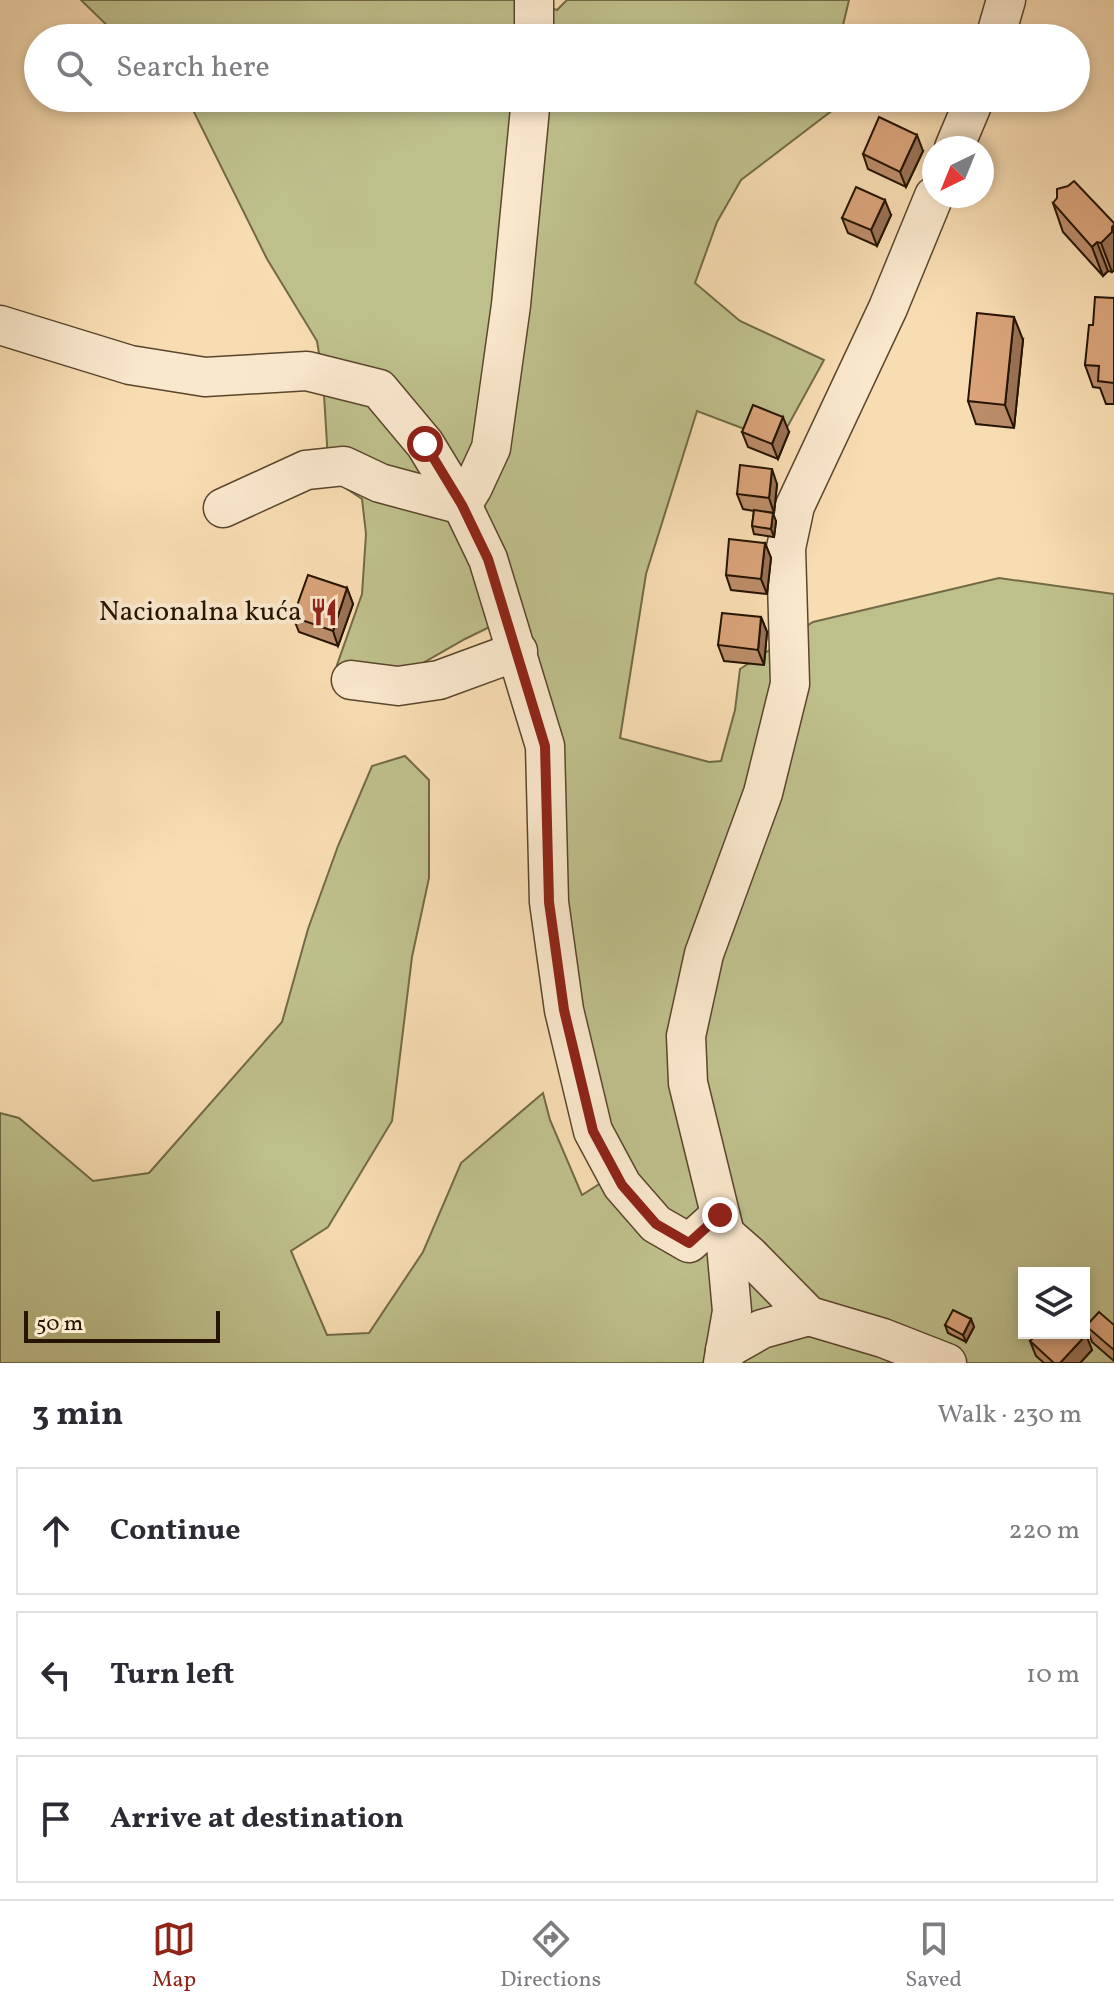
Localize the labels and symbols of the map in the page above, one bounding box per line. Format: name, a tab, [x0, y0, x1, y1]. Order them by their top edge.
north arrow	[922, 136, 994, 208]
route start	[407, 426, 443, 462]
place label: Nacionalna kuća	[99, 593, 302, 632]
restaurant icon: Nacionalna kuća	[309, 597, 339, 627]
route end	[702, 1197, 738, 1233]
scale bar	[24, 1307, 220, 1343]

